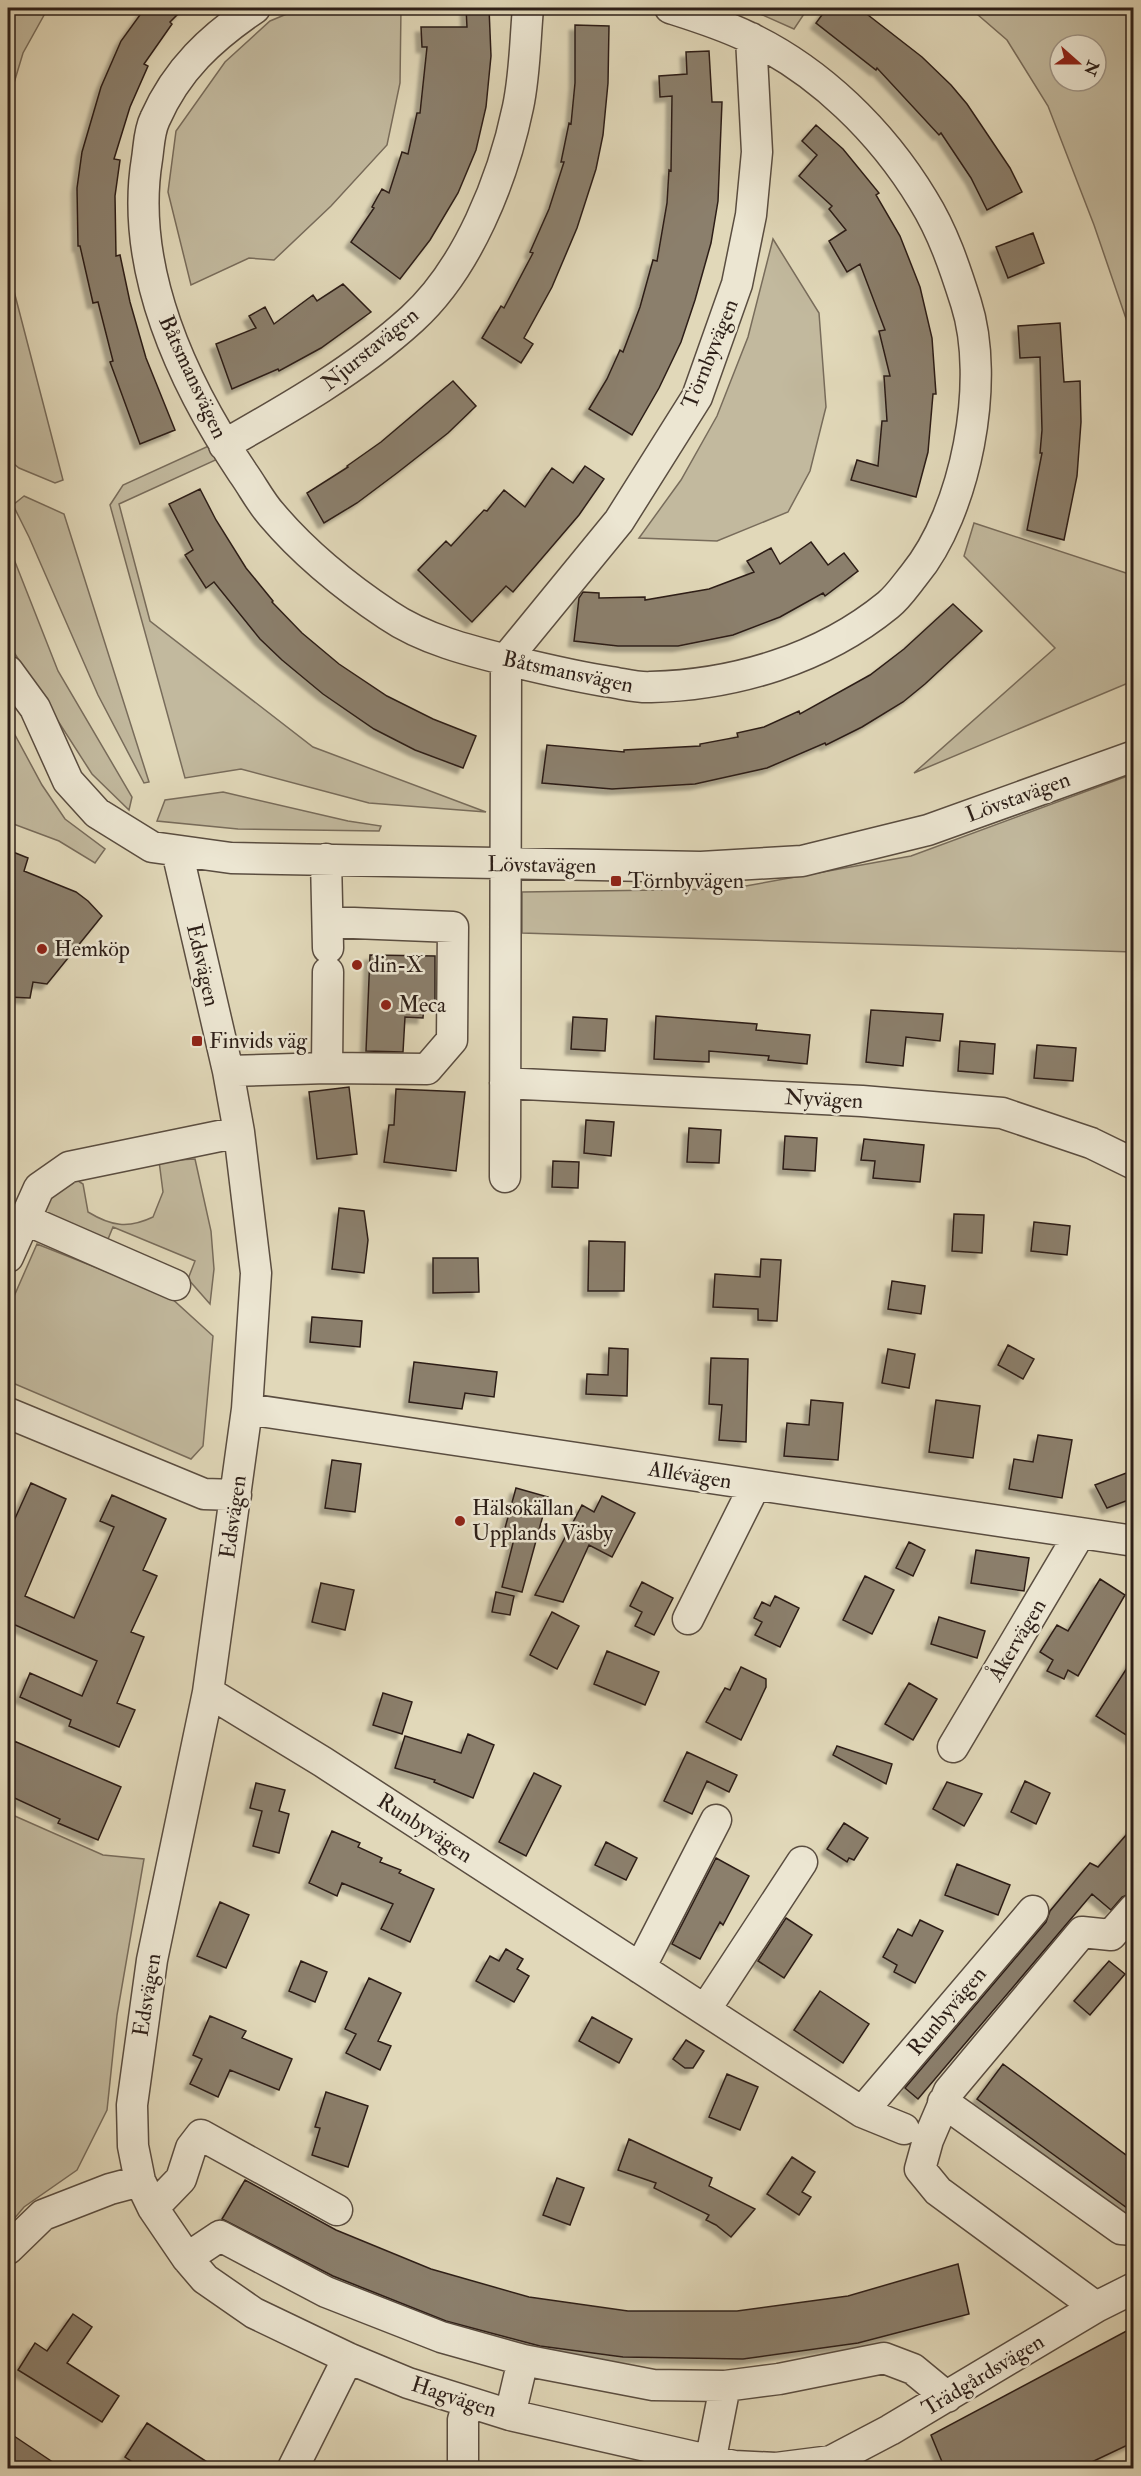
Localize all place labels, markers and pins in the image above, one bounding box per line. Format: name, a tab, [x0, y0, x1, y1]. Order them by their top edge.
place label: Törnbyvägen	[628, 867, 744, 895]
marker: Törnbyvägen	[609, 874, 623, 888]
place label: Hemköp	[54, 935, 130, 964]
marker: Hemköp	[35, 942, 49, 956]
place label: din-X	[369, 951, 423, 979]
marker: din-X	[350, 958, 364, 972]
place label: Meca	[398, 991, 447, 1019]
marker: Meca	[379, 998, 393, 1012]
place label: Finvids väg	[209, 1027, 308, 1055]
marker: Finvids väg	[190, 1034, 204, 1048]
place label: Hälsokällan Upplands Väsby	[472, 1494, 613, 1548]
marker: Hälsokällan Upplands Väsby	[453, 1514, 467, 1528]

